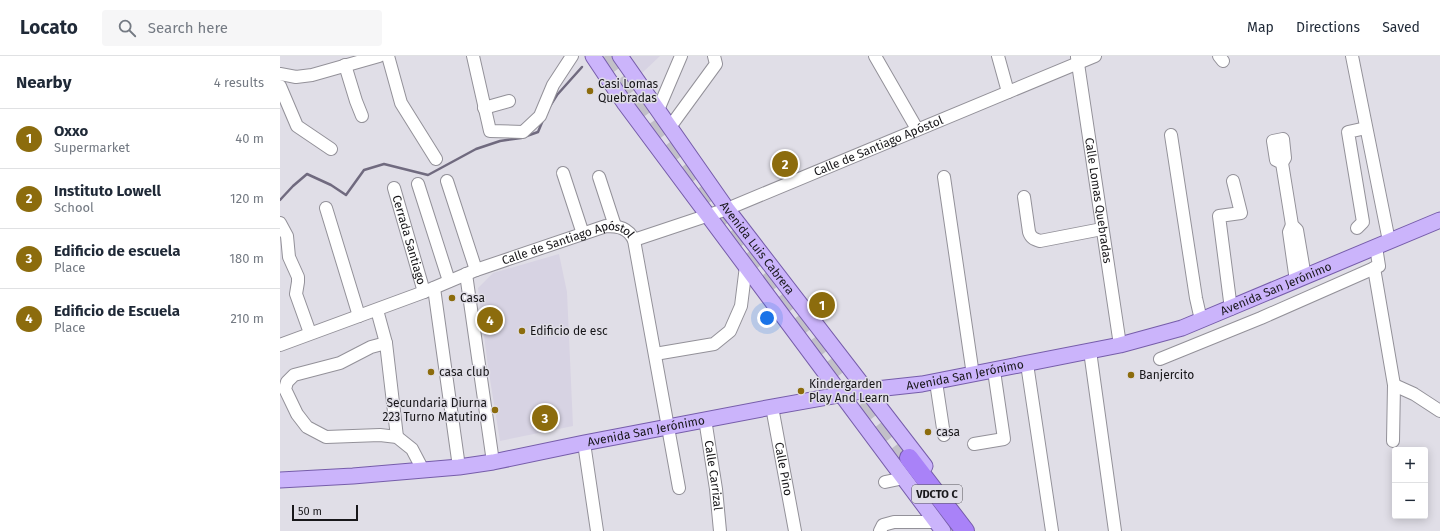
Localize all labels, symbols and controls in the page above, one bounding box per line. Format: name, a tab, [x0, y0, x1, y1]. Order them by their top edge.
search box	[102, 10, 382, 46]
text: Locato	[20, 16, 78, 39]
icon: search	[116, 17, 138, 39]
text: Search here	[148, 19, 228, 37]
text: Map	[1247, 19, 1274, 36]
text: Directions	[1296, 19, 1360, 36]
text: Saved	[1382, 19, 1420, 36]
text: Nearby	[16, 72, 71, 93]
text: 4 results	[214, 75, 264, 90]
place label: Casi Lomas Quebradas	[598, 77, 659, 105]
marker: Casi Lomas Quebradas	[585, 86, 595, 96]
street label: Calle de Santiago Apóstol	[812, 113, 946, 179]
text: Oxxo	[54, 122, 88, 140]
text: 1	[26, 131, 32, 146]
text: 40 m	[235, 131, 264, 146]
street label: Calle Lomas Quebradas	[1082, 137, 1115, 265]
text: Supermarket	[54, 140, 130, 155]
pin: 2	[772, 149, 798, 179]
text: Instituto Lowell	[54, 182, 161, 200]
text: 2	[26, 191, 32, 206]
text: 120 m	[230, 191, 264, 206]
street label: Cerrada Santiago	[389, 193, 429, 286]
street label: Avenida Luis Cabrera	[717, 199, 797, 297]
text: School	[54, 200, 94, 215]
street label: Calle de Santiago Apóstol	[500, 219, 638, 268]
text: Edificio de escuela	[54, 242, 180, 260]
text: 3	[26, 251, 32, 266]
text: 180 m	[229, 251, 264, 266]
street label: Avenida San Jerónimo	[1218, 259, 1334, 318]
text: Place	[54, 260, 85, 275]
pin: 1	[809, 290, 835, 320]
place label: Casa	[460, 291, 485, 305]
marker: Casa	[447, 293, 457, 303]
text: Edificio de Escuela	[54, 302, 180, 320]
pin: 4	[477, 305, 503, 335]
your location	[757, 308, 777, 328]
text: 4	[25, 311, 33, 326]
text: 210 m	[230, 311, 264, 326]
text: Place	[54, 320, 85, 335]
place label: Edificio de esc	[530, 324, 608, 338]
marker: Edificio de esc	[517, 326, 527, 336]
street label: Avenida San Jerónimo	[906, 357, 1025, 393]
place label: casa club	[439, 365, 490, 379]
marker: casa club	[426, 367, 436, 377]
place label: Banjercito	[1139, 368, 1194, 382]
marker: Banjercito	[1126, 370, 1136, 380]
place label: Kindergarden Play And Learn	[809, 377, 889, 405]
marker: Kindergarden Play And Learn	[796, 386, 806, 396]
place label: Secundaria Diurna 223 Turno Matutino	[383, 396, 487, 424]
pin: 3	[532, 403, 558, 433]
marker: Secundaria Diurna 223 Turno Matutino	[490, 405, 500, 415]
street label: Avenida San Jerónimo	[586, 413, 706, 449]
place label: casa	[936, 425, 960, 439]
marker: casa	[923, 427, 933, 437]
street label: Calle Carrizal	[701, 439, 725, 511]
street label: Calle Pino	[772, 441, 795, 497]
map controls	[1392, 447, 1428, 519]
button: +	[1392, 447, 1428, 483]
button: −	[1392, 483, 1428, 519]
road number: VDCTO C	[912, 485, 962, 503]
scale bar	[292, 503, 358, 522]
text: 50 m	[298, 505, 322, 518]

